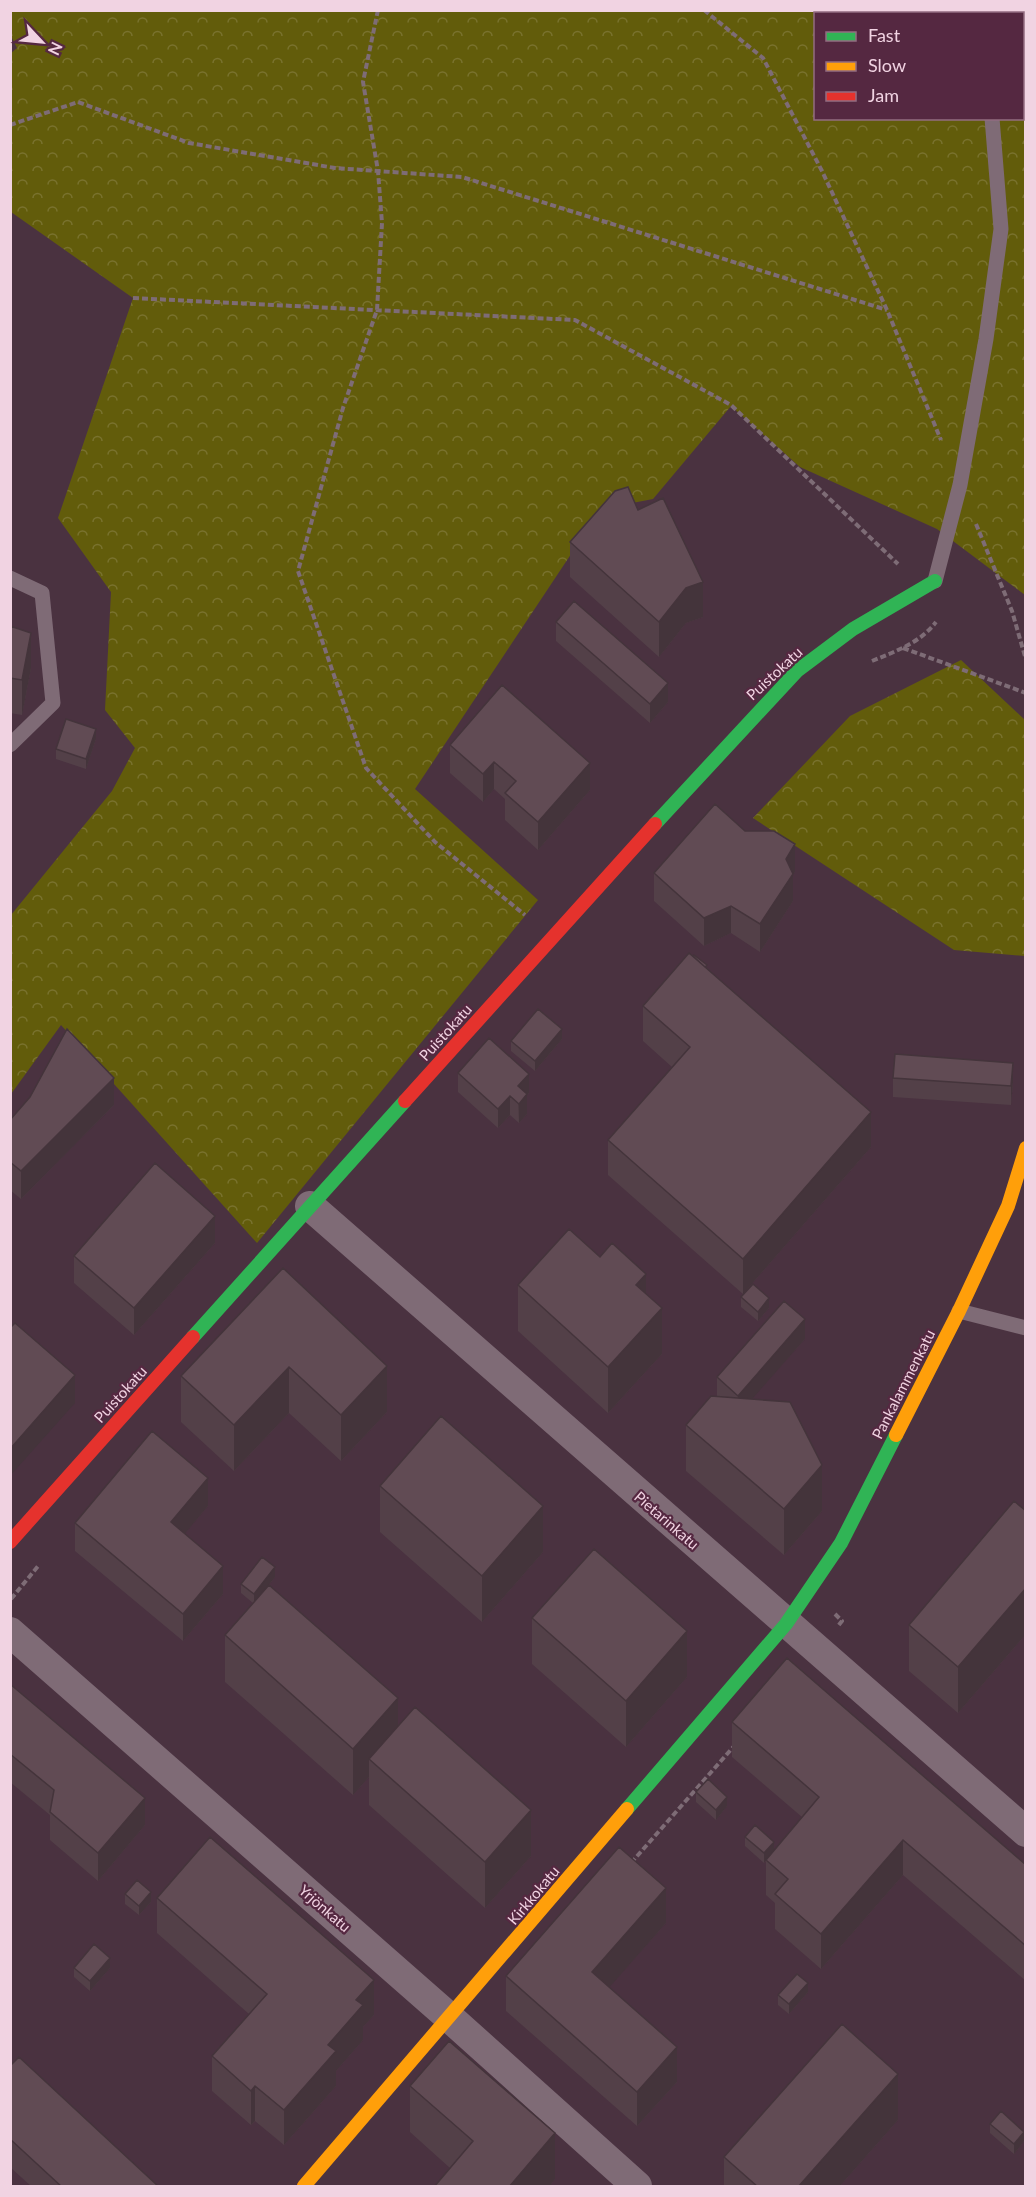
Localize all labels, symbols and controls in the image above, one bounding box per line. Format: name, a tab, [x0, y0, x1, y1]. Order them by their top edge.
north arrow	[12, 12, 72, 72]
legend	[814, 12, 1024, 120]
text: Fast	[868, 24, 901, 46]
text: N	[45, 39, 67, 58]
text: Slow	[868, 54, 906, 76]
text: Jam	[868, 84, 899, 106]
street label: Puistokatu	[742, 643, 806, 703]
street label: Puistokatu	[415, 1000, 475, 1064]
street label: Pankalammenkatu	[868, 1326, 938, 1442]
street label: Puistokatu	[90, 1362, 150, 1426]
street label: Pietarinkatu	[631, 1487, 703, 1553]
street label: Kirkkokatu	[503, 1862, 563, 1928]
street label: Yrjönkatu	[295, 1881, 355, 1935]

